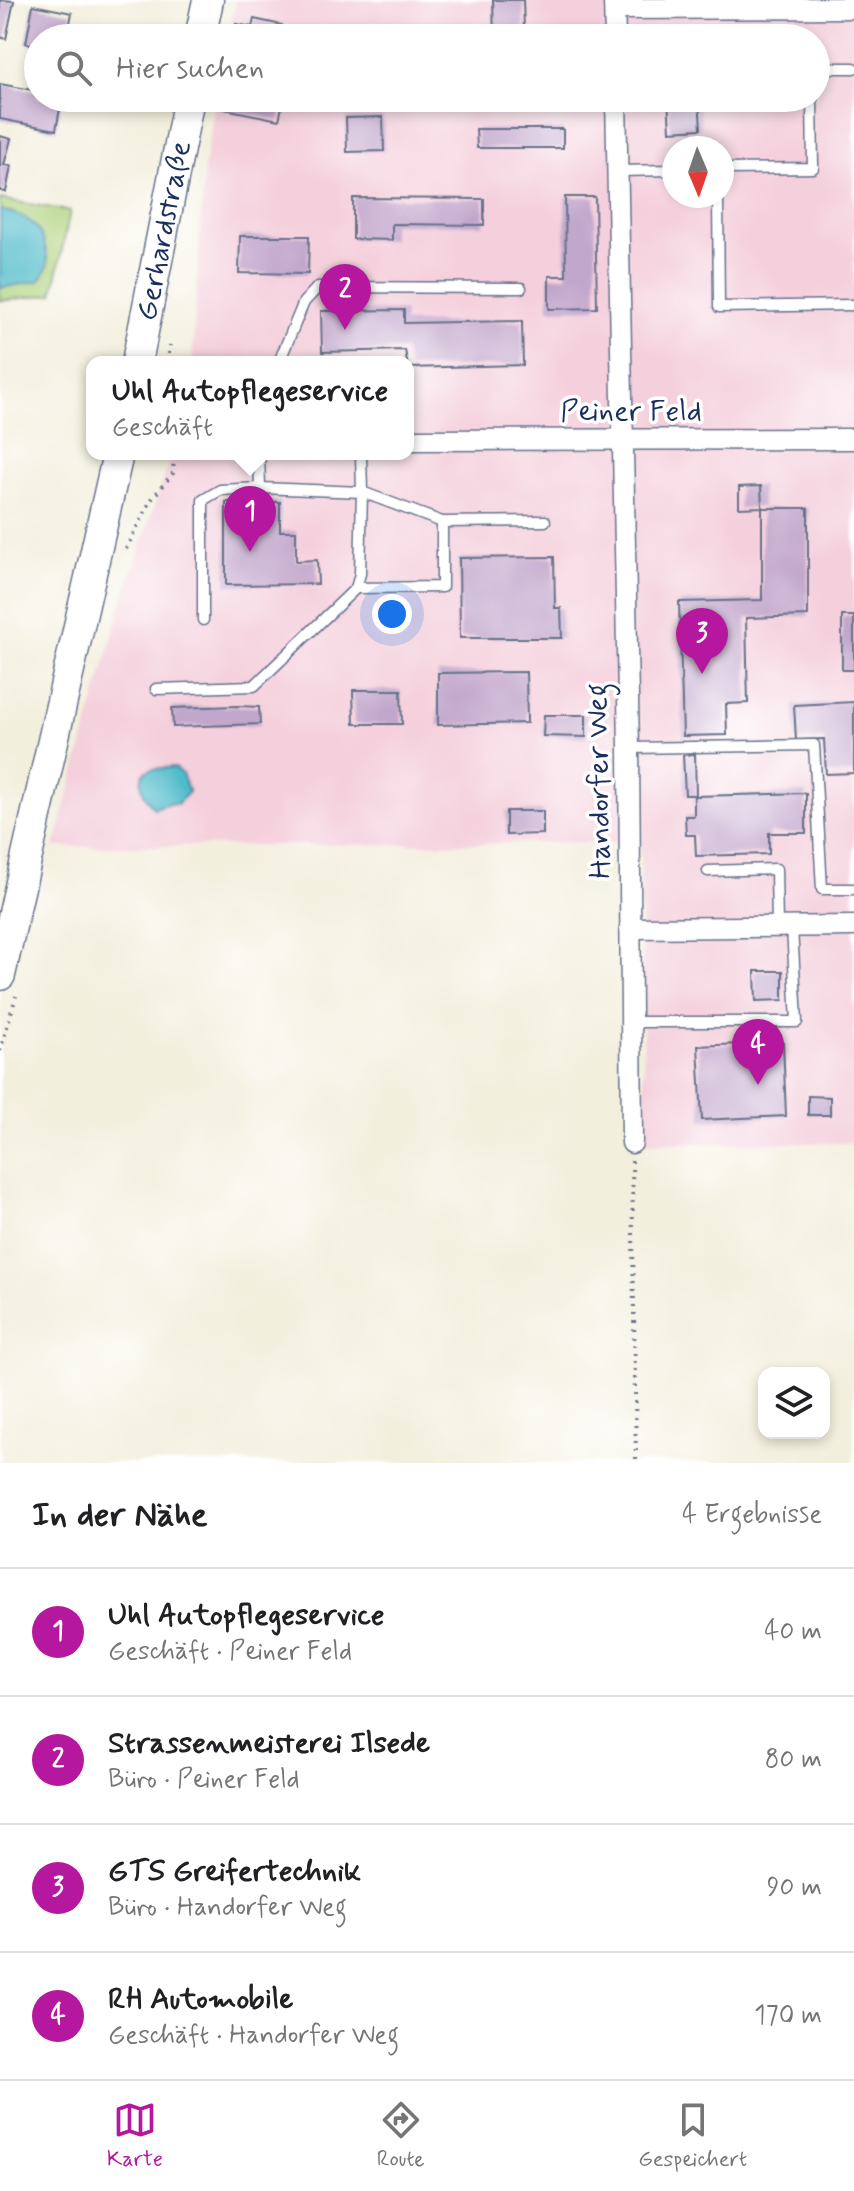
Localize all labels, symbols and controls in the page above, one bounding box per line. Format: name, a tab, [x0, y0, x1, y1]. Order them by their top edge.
search box	[24, 24, 830, 112]
icon: search	[52, 46, 96, 90]
text: Hier suchen	[116, 49, 264, 88]
north arrow	[662, 136, 734, 208]
street label: Gerhardstraße	[128, 138, 201, 324]
pin: 2	[319, 264, 371, 330]
popup	[86, 356, 414, 460]
text: Uhl Autopflegeservice	[112, 372, 388, 411]
street label: Peiner Feld	[560, 392, 702, 431]
text: Geschäft	[112, 411, 213, 445]
pin: 1	[224, 486, 276, 552]
your location	[372, 594, 412, 634]
pin: 3	[676, 608, 728, 674]
street label: Handorfer Weg	[578, 683, 624, 879]
pin: 4	[732, 1019, 784, 1085]
map controls	[758, 1367, 830, 1439]
button: layers	[758, 1367, 830, 1439]
text: In der Nähe	[32, 1493, 207, 1538]
text: 4 Ergebnisse	[682, 1498, 822, 1532]
text: Uhl Autopflegeservice	[108, 1596, 385, 1635]
text: 1	[52, 1615, 64, 1649]
text: 40 m	[764, 1615, 822, 1649]
text: Geschäft · Peiner Feld	[108, 1635, 352, 1669]
text: Strassenmeisterei Ilsede	[108, 1724, 430, 1763]
text: 2	[52, 1743, 64, 1777]
text: 80 m	[765, 1743, 822, 1777]
text: Büro · Peiner Feld	[108, 1763, 300, 1797]
text: GTS Greifertechnik	[108, 1852, 361, 1891]
text: 3	[52, 1871, 64, 1905]
text: 90 m	[767, 1871, 822, 1905]
text: Büro · Handorfer Weg	[108, 1891, 347, 1925]
text: RH Automobile	[108, 1980, 293, 2019]
text: 4	[50, 1999, 66, 2033]
text: 170 m	[754, 1999, 822, 2033]
text: Geschäft · Handorfer Weg	[108, 2019, 399, 2053]
tab: Karte	[107, 2098, 163, 2174]
tab: Route	[377, 2098, 425, 2174]
tab: Gespeichert	[638, 2098, 747, 2174]

